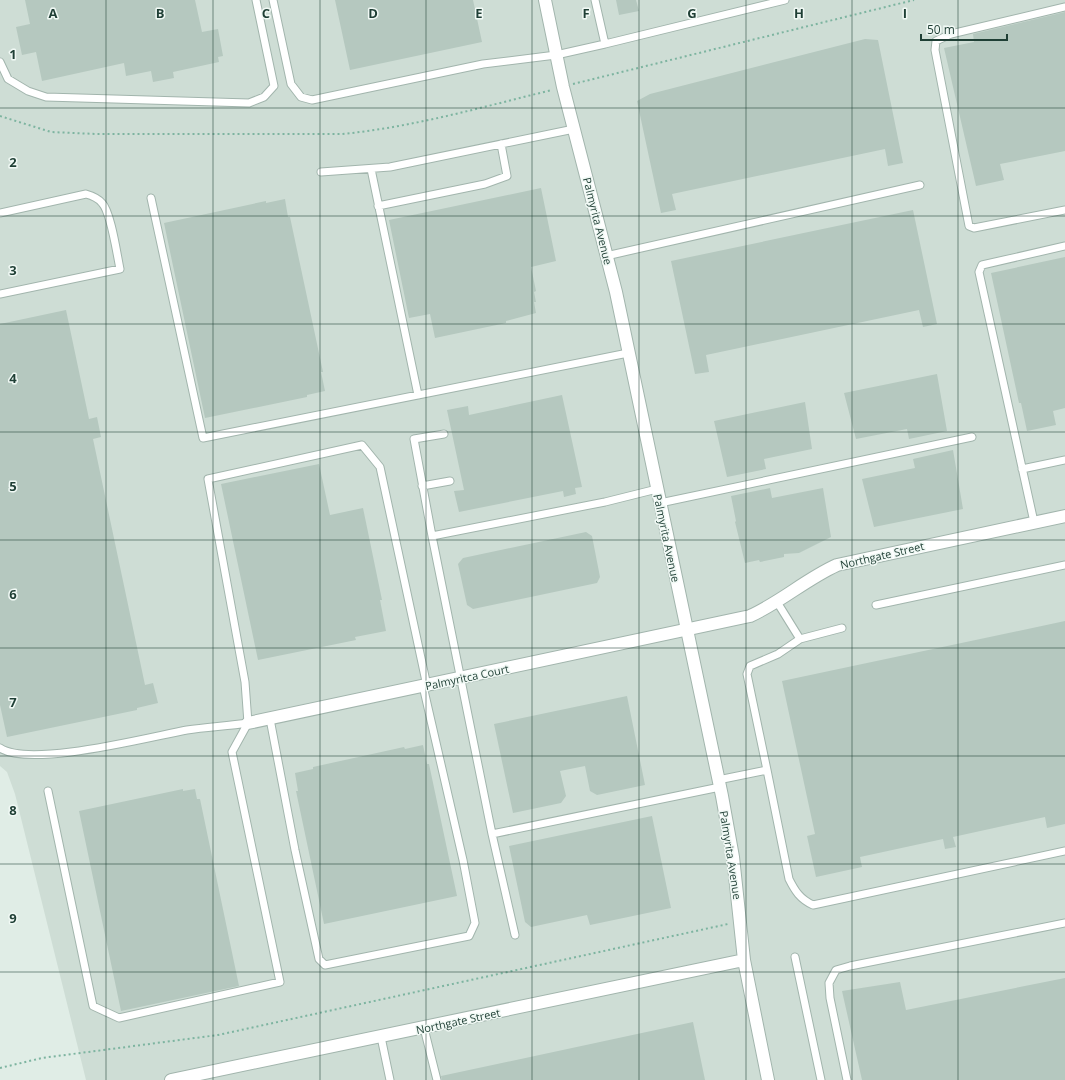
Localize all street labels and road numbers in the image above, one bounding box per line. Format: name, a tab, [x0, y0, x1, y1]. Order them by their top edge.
street label: Palmyrita Avenue	[580, 176, 616, 266]
street label: Palmyrita Avenue	[650, 493, 684, 583]
street label: Northgate Street	[838, 538, 926, 572]
street label: Palmyritca Court	[424, 661, 510, 693]
street label: Palmyrita Avenue	[717, 810, 745, 900]
street label: Northgate Street	[414, 1005, 502, 1037]

